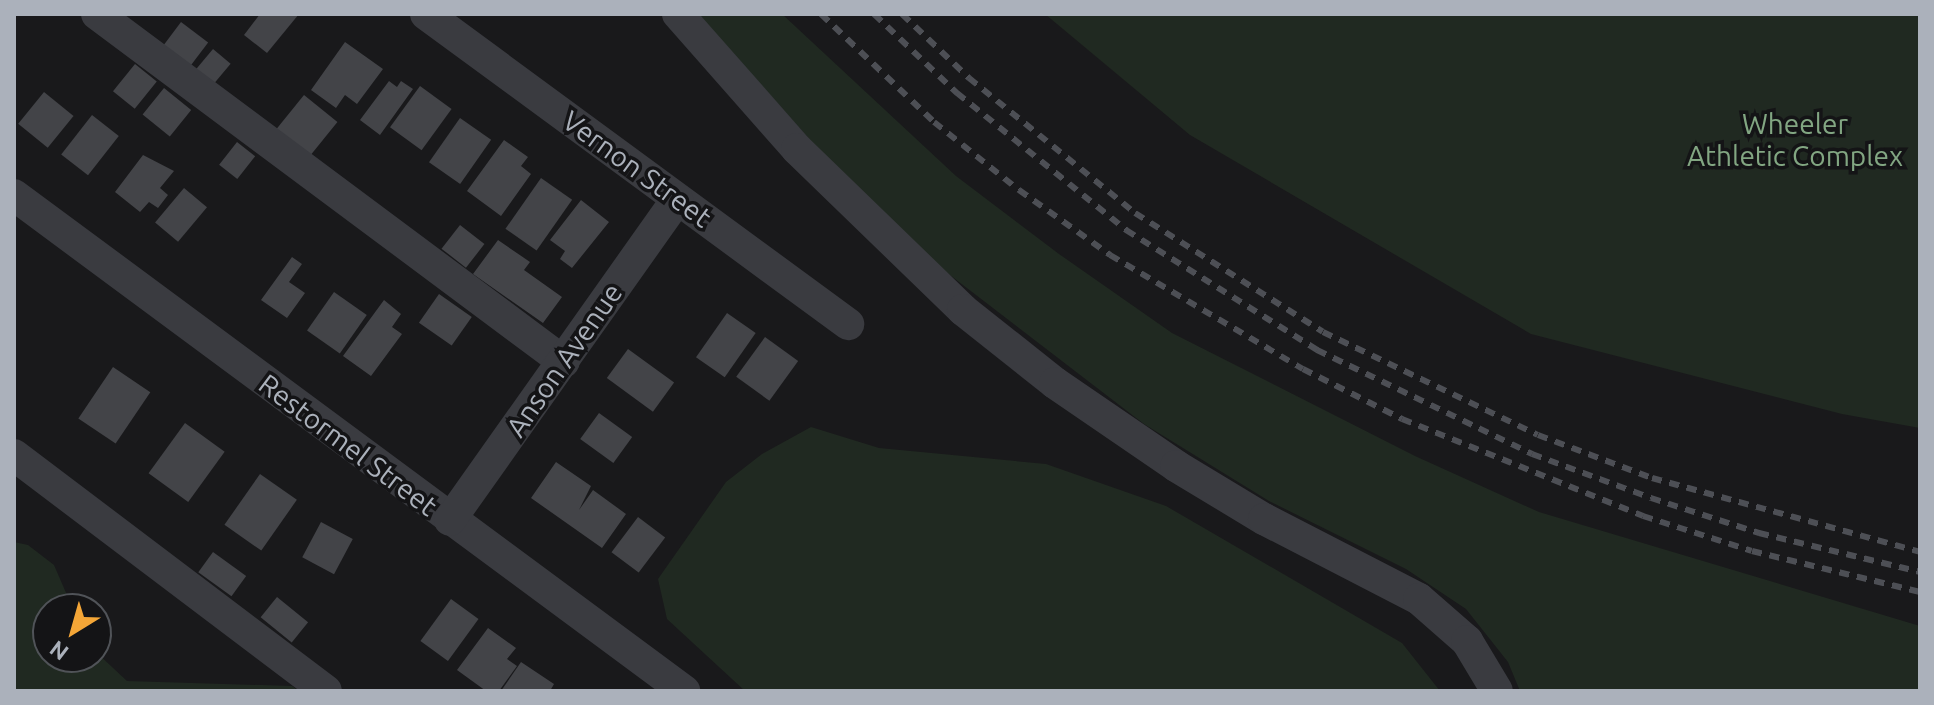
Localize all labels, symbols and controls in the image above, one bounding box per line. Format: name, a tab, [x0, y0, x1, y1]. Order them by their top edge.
street label: Vernon Street	[556, 104, 718, 234]
park label: Wheeler Athletic Complex	[1687, 107, 1903, 173]
street label: Anson Avenue	[499, 277, 629, 443]
street label: Restormel Street	[252, 367, 444, 523]
north arrow	[32, 593, 112, 673]
text: N	[44, 636, 73, 666]

